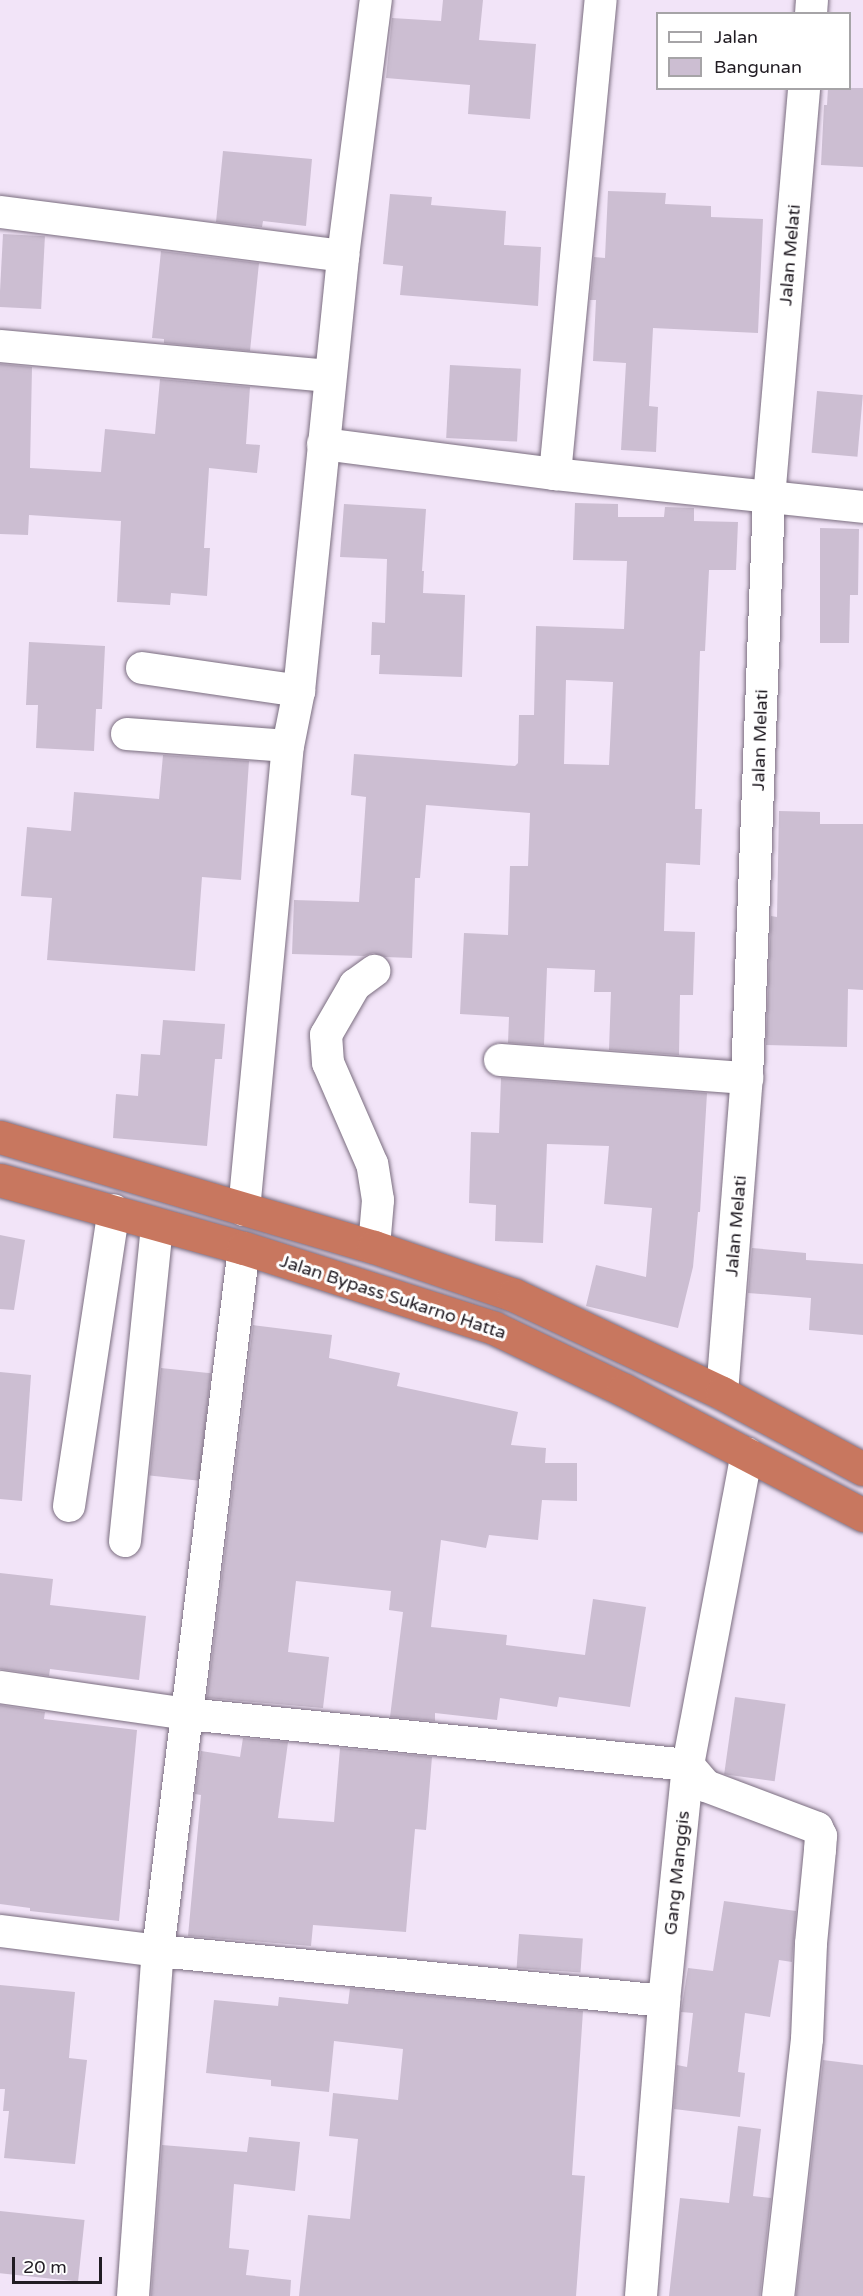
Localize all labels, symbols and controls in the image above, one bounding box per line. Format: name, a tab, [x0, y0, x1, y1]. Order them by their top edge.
legend	[656, 12, 851, 90]
text: Jalan	[714, 26, 758, 48]
text: Bangunan	[714, 56, 802, 78]
street label: Jalan Melati	[775, 203, 805, 307]
street label: Jalan Melati	[747, 689, 773, 791]
street label: Jalan Melati	[721, 1174, 751, 1278]
street label: Jalan Bypass Sukarno Hatta	[277, 1250, 509, 1344]
street label: Gang Manggis	[660, 1810, 694, 1936]
scale bar	[15, 2245, 105, 2283]
text: 20 m	[23, 2256, 67, 2278]

